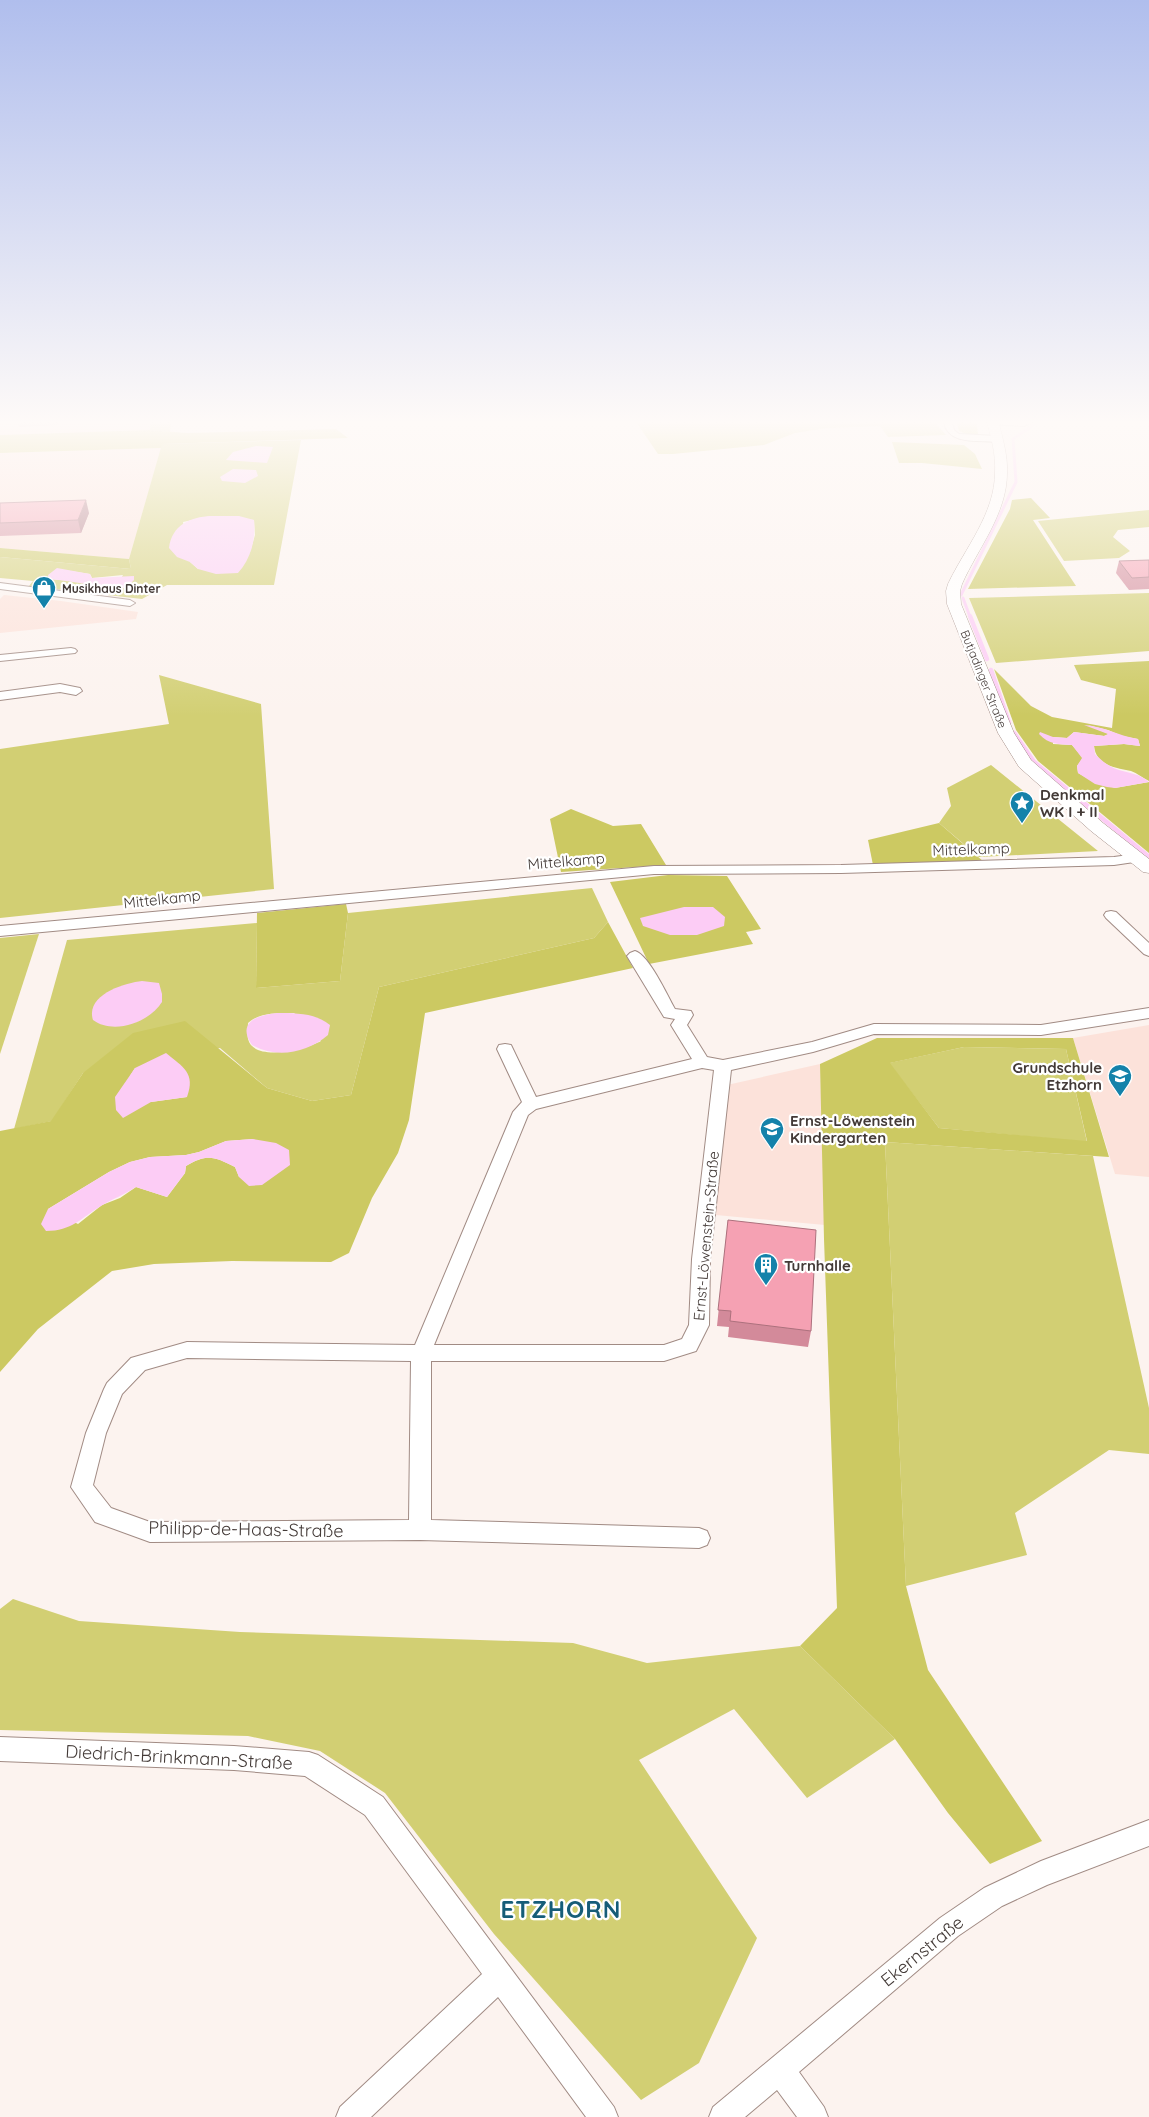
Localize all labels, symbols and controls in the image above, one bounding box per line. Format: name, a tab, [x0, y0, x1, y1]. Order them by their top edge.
shop icon: Musikhaus Dinter	[31, 575, 57, 609]
place label: Musikhaus Dinter	[62, 581, 161, 596]
street label: Butjadinger Straße	[957, 628, 1011, 730]
place label: Denkmal WK I + II	[1040, 785, 1104, 821]
place icon: Denkmal WK I + II	[1009, 790, 1035, 824]
street label: Mittelkamp	[932, 838, 1010, 860]
street label: Mittelkamp	[527, 848, 605, 874]
street label: Mittelkamp	[122, 886, 202, 912]
place label: Grundschule Etzhorn	[1013, 1058, 1102, 1094]
school or university icon: Grundschule Etzhorn	[1107, 1063, 1133, 1097]
place label: Ernst-Löwenstein Kindergarten	[790, 1111, 915, 1147]
school or university icon: Ernst-Löwenstein Kindergarten	[759, 1116, 785, 1150]
street label: Ernst-Löwenstein-Straße	[689, 1150, 723, 1322]
building icon: Turnhalle	[753, 1252, 779, 1286]
place label: Turnhalle	[784, 1256, 851, 1275]
street label: Philipp-de-Haas-Straße	[148, 1516, 344, 1542]
street label: Diedrich-Brinkmann-Straße	[65, 1740, 293, 1774]
district label: ETZHORN	[501, 1894, 621, 1924]
street label: Ekernstraße	[876, 1911, 968, 1991]

